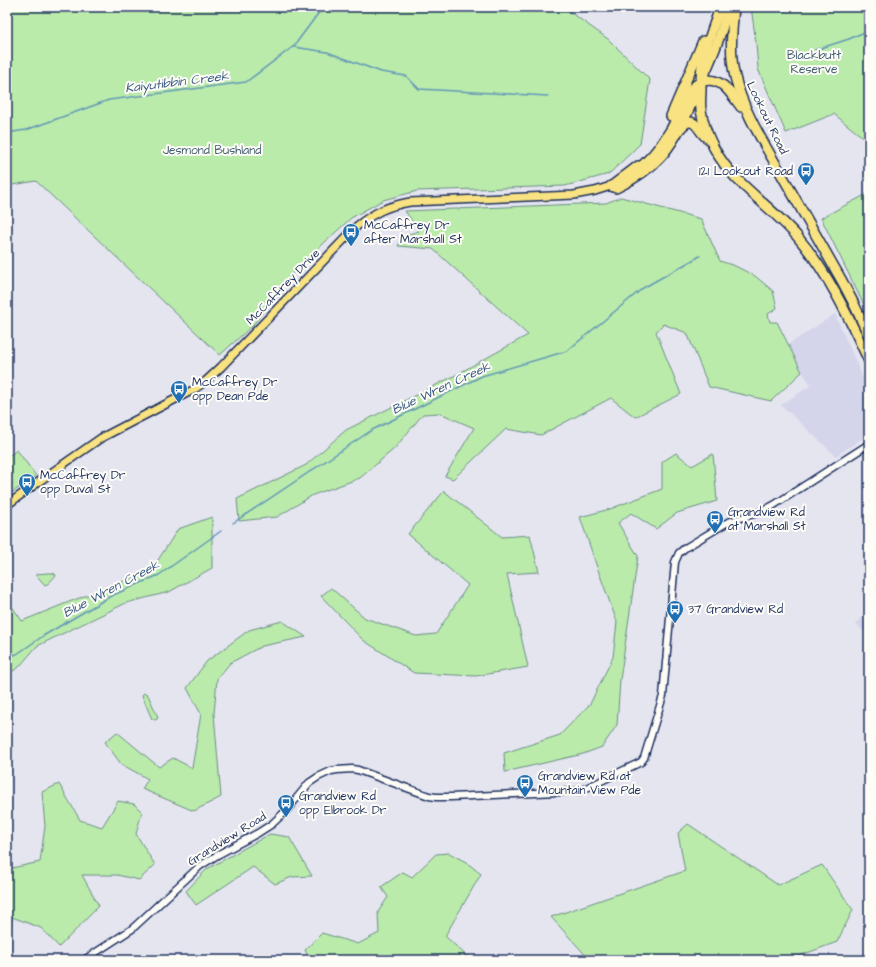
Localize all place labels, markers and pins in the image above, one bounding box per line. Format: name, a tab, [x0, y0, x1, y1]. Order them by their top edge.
bus stop icon: 121 Lookout Road	[796, 161, 816, 186]
place label: 121 Lookout Road	[699, 163, 793, 180]
place label: McCaffrey Dr after Marshall St	[364, 217, 462, 248]
bus stop icon: McCaffrey Dr after Marshall St	[341, 222, 361, 247]
place label: McCaffrey Dr opp Dean Pde	[192, 374, 278, 405]
bus stop icon: McCaffrey Dr opp Dean Pde	[169, 379, 189, 404]
place label: McCaffrey Dr opp Duval St	[40, 467, 126, 498]
bus stop icon: McCaffrey Dr opp Duval St	[17, 472, 37, 497]
place label: Grandview Rd at Marshall St	[728, 504, 806, 535]
bus stop icon: Grandview Rd at Marshall St	[705, 509, 725, 534]
bus stop icon: 37 Grandview Rd	[665, 599, 685, 624]
place label: 37 Grandview Rd	[688, 601, 783, 618]
place label: Grandview Rd at Mountain View Pde	[538, 768, 641, 799]
bus stop icon: Grandview Rd at Mountain View Pde	[515, 773, 535, 798]
place label: Grandview Rd opp Elbrook Dr	[299, 788, 387, 819]
bus stop icon: Grandview Rd opp Elbrook Dr	[276, 793, 296, 818]

